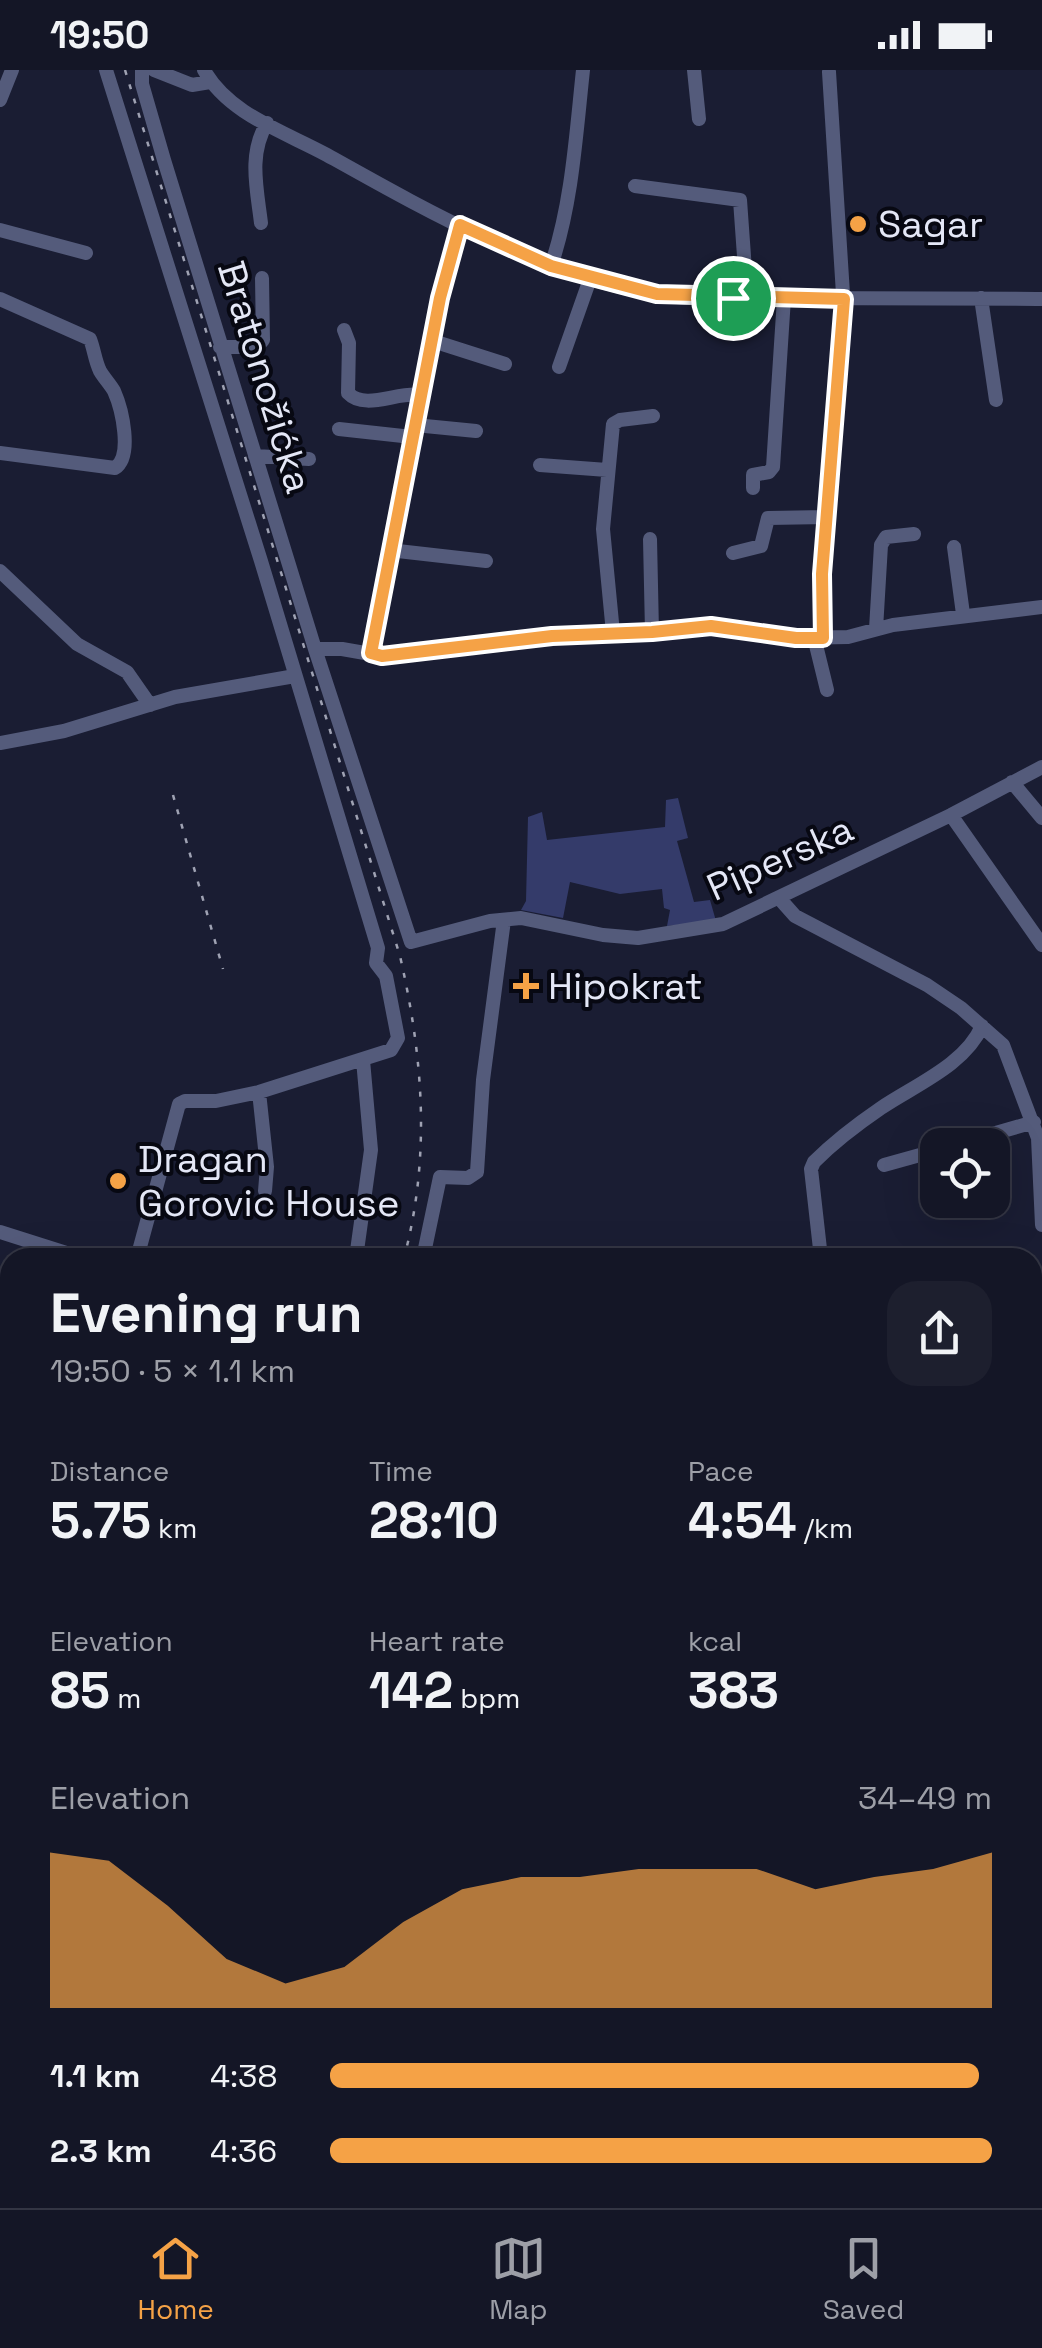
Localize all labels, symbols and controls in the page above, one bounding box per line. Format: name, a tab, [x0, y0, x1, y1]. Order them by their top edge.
text: 19:50	[50, 11, 149, 59]
place label: Sagar	[878, 200, 983, 248]
marker: Sagar	[847, 213, 869, 235]
street label: Bratonožićka	[207, 255, 323, 499]
pin	[691, 256, 776, 341]
icon: arrive	[706, 271, 761, 326]
street label: Piperska	[699, 805, 861, 911]
place label: Hipokrat	[548, 962, 702, 1010]
marker: Hipokrat	[513, 973, 539, 999]
map controls	[920, 1128, 1010, 1218]
button: locate	[920, 1128, 1010, 1218]
place label: Dragan Gorovic House	[138, 1135, 399, 1227]
marker: Dragan Gorovic House	[107, 1170, 129, 1192]
text: Evening run	[50, 1278, 363, 1348]
button: share	[887, 1281, 992, 1386]
text: 19:50 · 5 × 1.1 km	[50, 1351, 295, 1391]
text: Distance	[50, 1453, 169, 1489]
text: Time	[369, 1453, 433, 1489]
text: Pace	[688, 1453, 754, 1489]
text: 5.75	[50, 1489, 151, 1553]
text: 28:10	[369, 1489, 499, 1553]
text: 4:54	[688, 1489, 797, 1553]
text: km	[151, 1510, 197, 1546]
text: /km	[797, 1510, 853, 1546]
text: Elevation	[50, 1623, 173, 1659]
text: Heart rate	[369, 1623, 505, 1659]
text: kcal	[688, 1623, 742, 1659]
text: 85	[50, 1659, 110, 1723]
text: 142	[369, 1659, 453, 1723]
text: 383	[688, 1659, 779, 1723]
text: m	[110, 1680, 141, 1716]
text: bpm	[453, 1680, 520, 1716]
text: Elevation	[50, 1778, 190, 1818]
text: 34–49 m	[858, 1778, 992, 1818]
text: 1.1 km	[50, 2056, 140, 2096]
text: 4:38	[210, 2056, 277, 2096]
text: 2.3 km	[50, 2131, 152, 2171]
text: 4:36	[210, 2131, 277, 2171]
tab: Home	[138, 2231, 214, 2327]
tab: Map	[489, 2231, 548, 2327]
tab: Saved	[823, 2231, 904, 2327]

